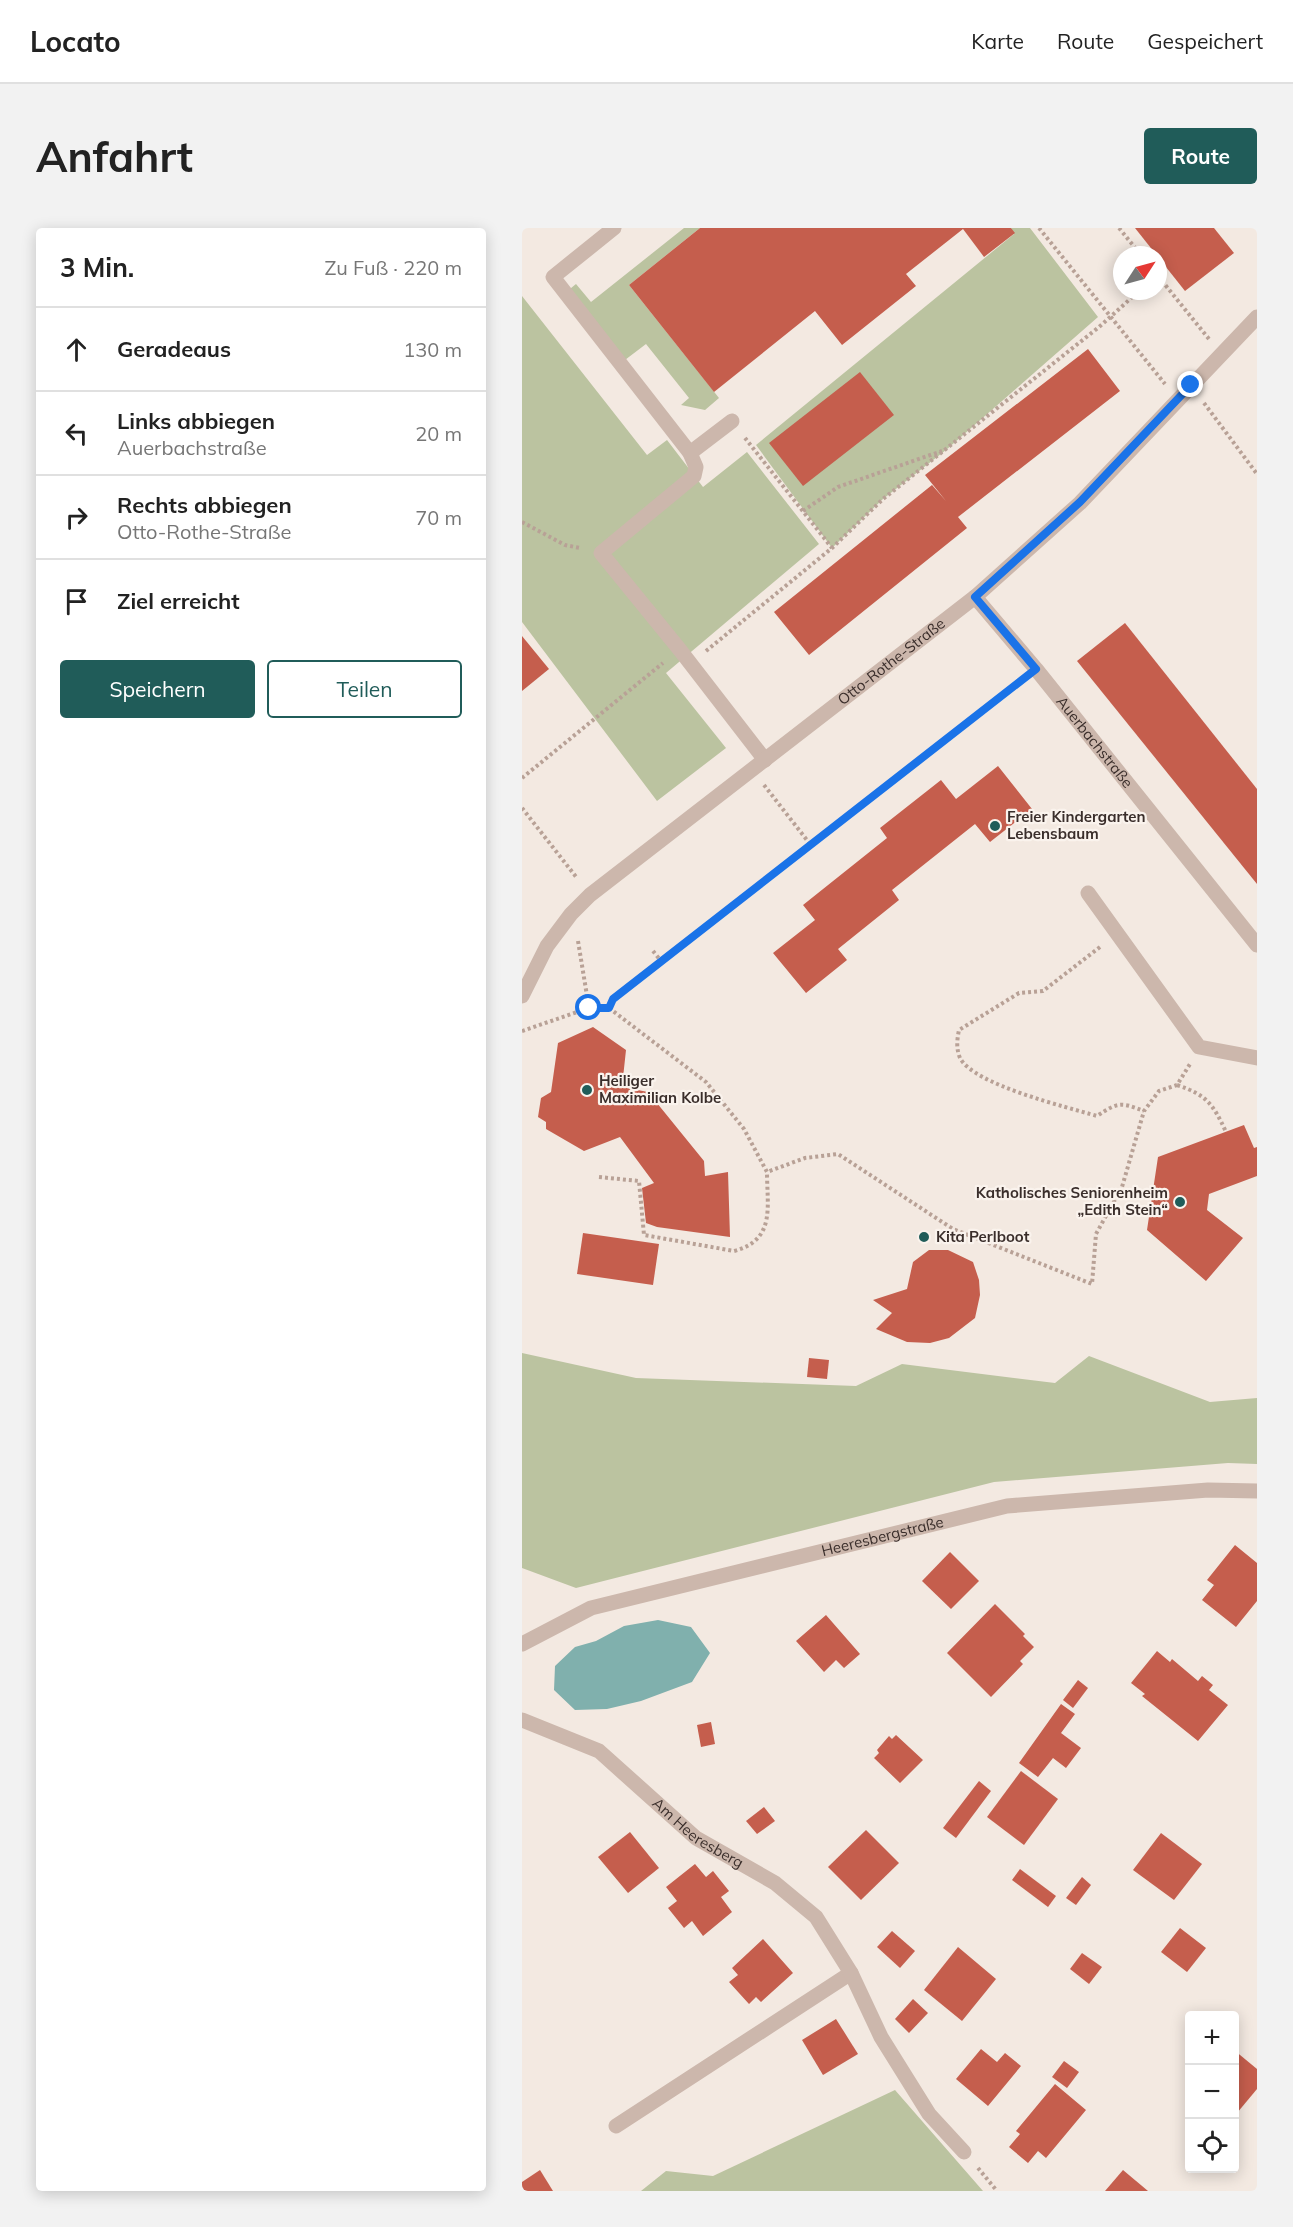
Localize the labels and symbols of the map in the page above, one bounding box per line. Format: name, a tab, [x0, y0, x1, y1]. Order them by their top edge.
north arrow	[1113, 246, 1167, 300]
route end	[1177, 371, 1203, 397]
street label: Otto-Rothe-Straße	[834, 614, 949, 709]
street label: Auerbachstraße	[1052, 692, 1137, 792]
place label: Freier Kindergarten Lebensbaum	[1007, 807, 1146, 843]
marker: Freier Kindergarten Lebensbaum	[988, 819, 1002, 833]
route start	[575, 994, 601, 1020]
place label: Heiliger Maximilian Kolbe	[599, 1071, 721, 1107]
marker: Heiliger Maximilian Kolbe	[580, 1083, 594, 1097]
place label: Katholisches Seniorenheim „Edith Stein“	[976, 1183, 1168, 1219]
marker: Katholisches Seniorenheim „Edith Stein“	[1173, 1195, 1187, 1209]
place label: Kita Perlboot	[936, 1227, 1030, 1246]
marker: Kita Perlboot	[917, 1230, 931, 1244]
street label: Heeresbergstraße	[819, 1512, 945, 1560]
street label: Am Heeresberg	[649, 1793, 747, 1872]

